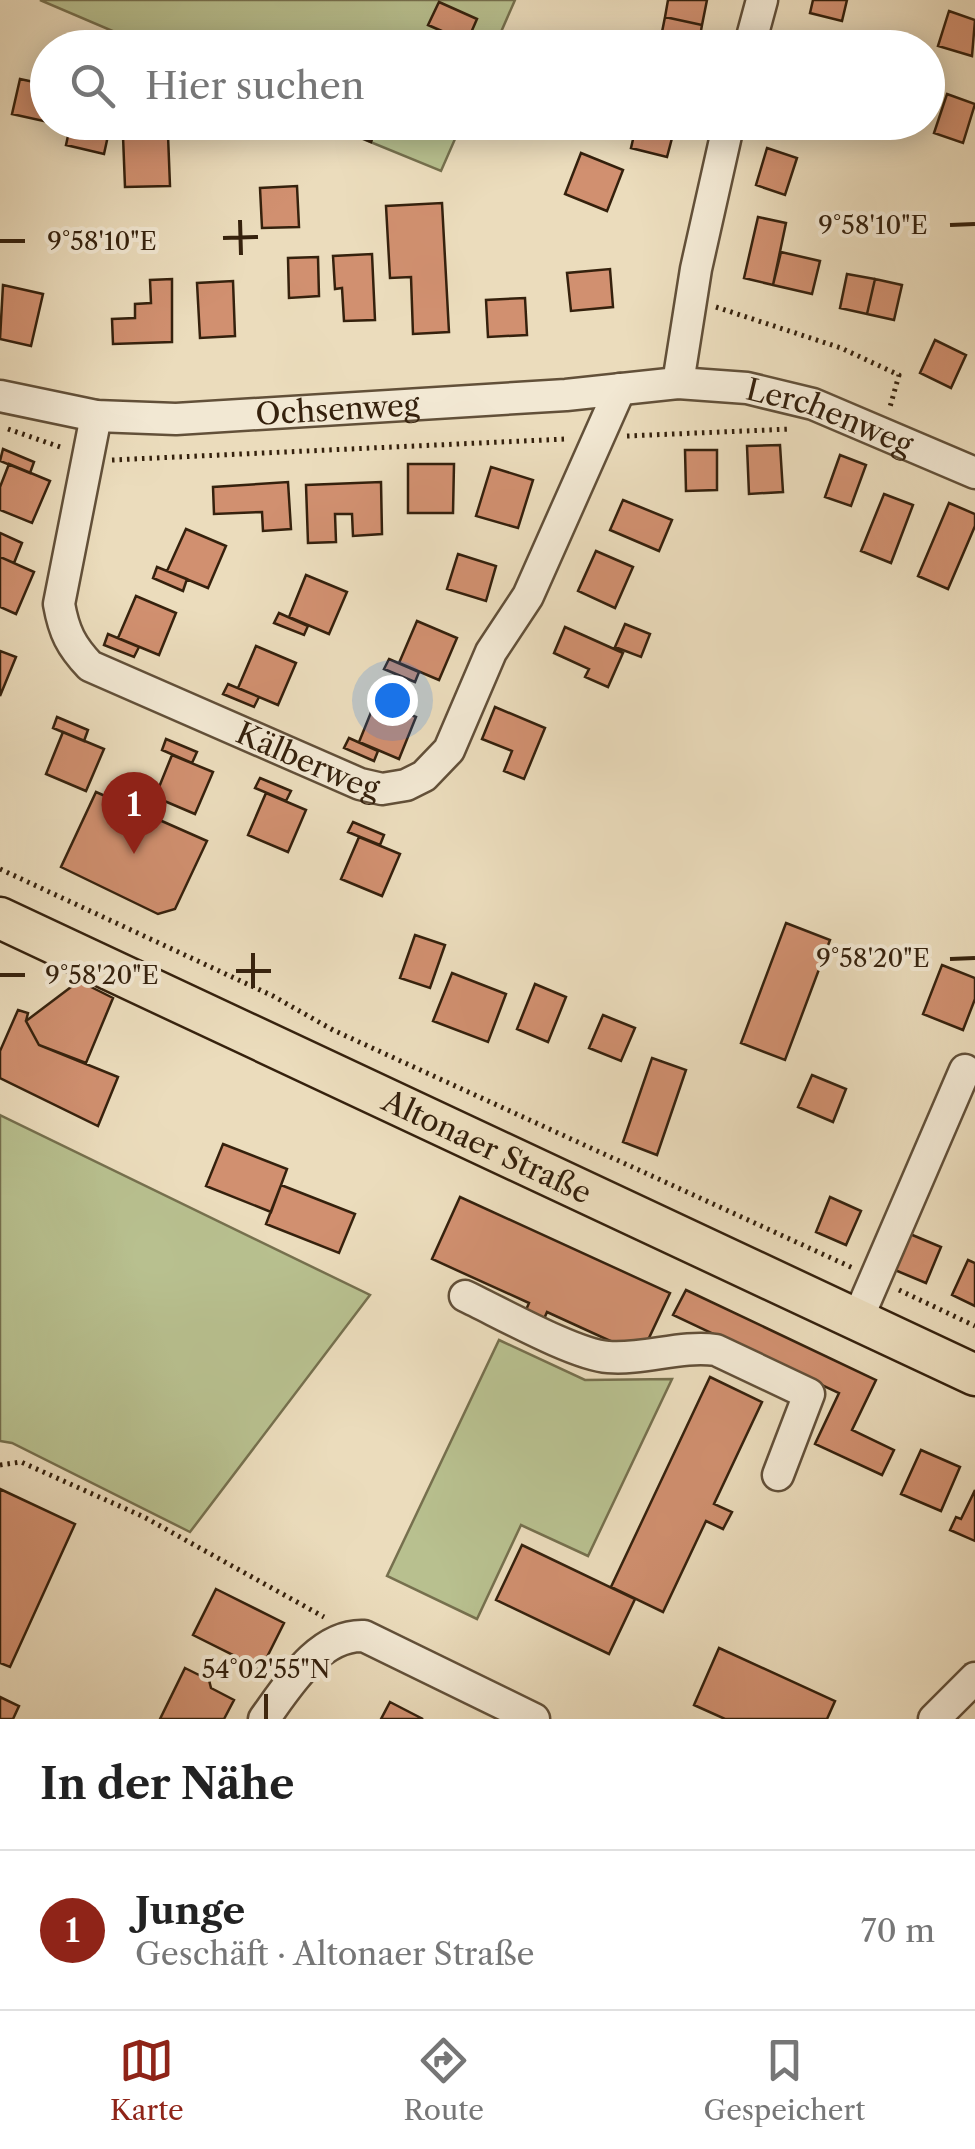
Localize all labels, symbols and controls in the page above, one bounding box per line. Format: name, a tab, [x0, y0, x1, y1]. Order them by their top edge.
search box	[30, 30, 945, 140]
icon: search	[65, 58, 120, 113]
text: Hier suchen	[145, 62, 365, 109]
text: 9°58'10"E	[818, 210, 928, 241]
text: 9°58'10"E	[47, 226, 157, 257]
street label: Lerchenweg	[743, 370, 919, 463]
street label: Ochsenweg	[255, 386, 421, 433]
your location	[367, 675, 418, 726]
street label: Kälberweg	[231, 714, 383, 806]
pin: 1	[102, 772, 166, 854]
text: 9°58'20"E	[816, 943, 930, 974]
text: 9°58'20"E	[45, 960, 159, 991]
street label: Altonaer Straße	[376, 1081, 597, 1211]
text: 54°02'55"N	[202, 1654, 330, 1685]
text: In der Nähe	[40, 1758, 294, 1810]
text: Junge	[135, 1887, 245, 1934]
text: 1	[65, 1911, 80, 1950]
text: 70 m	[861, 1911, 935, 1950]
text: Geschäft · Altonaer Straße	[135, 1934, 534, 1973]
tab: Karte	[110, 2033, 184, 2127]
tab: Route	[404, 2033, 484, 2127]
tab: Gespeichert	[704, 2033, 865, 2127]

